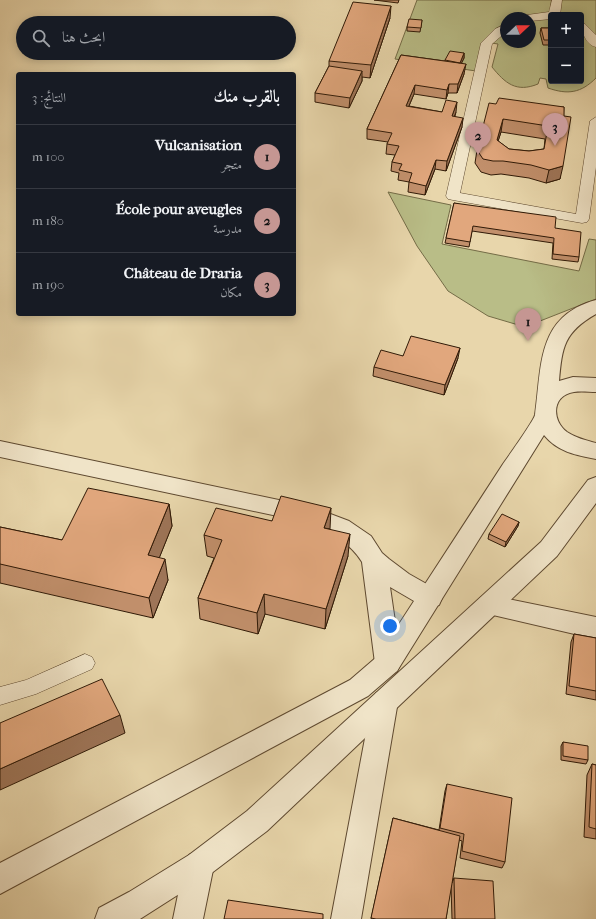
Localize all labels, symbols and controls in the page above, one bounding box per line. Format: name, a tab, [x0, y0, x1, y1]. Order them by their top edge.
north arrow	[500, 12, 536, 48]
map controls	[548, 12, 584, 84]
button: +	[548, 12, 584, 48]
search box	[16, 16, 296, 60]
icon: search	[30, 27, 52, 49]
text: ابحث هنا	[62, 28, 105, 46]
button: −	[548, 48, 584, 84]
text: بالقرب منك	[214, 86, 280, 106]
text: النتائج: 3	[32, 90, 66, 105]
pin: 3	[542, 113, 568, 146]
pin: 2	[465, 122, 491, 155]
text: Vulcanisation	[155, 136, 242, 154]
text: 100 m	[32, 149, 65, 164]
text: 1	[265, 149, 269, 164]
text: متجر	[221, 157, 242, 172]
text: École pour aveugles	[116, 200, 242, 218]
text: 180 m	[32, 213, 64, 228]
text: 2	[264, 213, 270, 228]
text: مدرسة	[213, 221, 242, 236]
text: Château de Draria	[124, 264, 242, 282]
text: 190 m	[32, 277, 64, 292]
text: 3	[264, 277, 270, 292]
text: مكان	[220, 285, 242, 300]
pin: 1	[515, 308, 541, 341]
your location	[380, 616, 400, 636]

